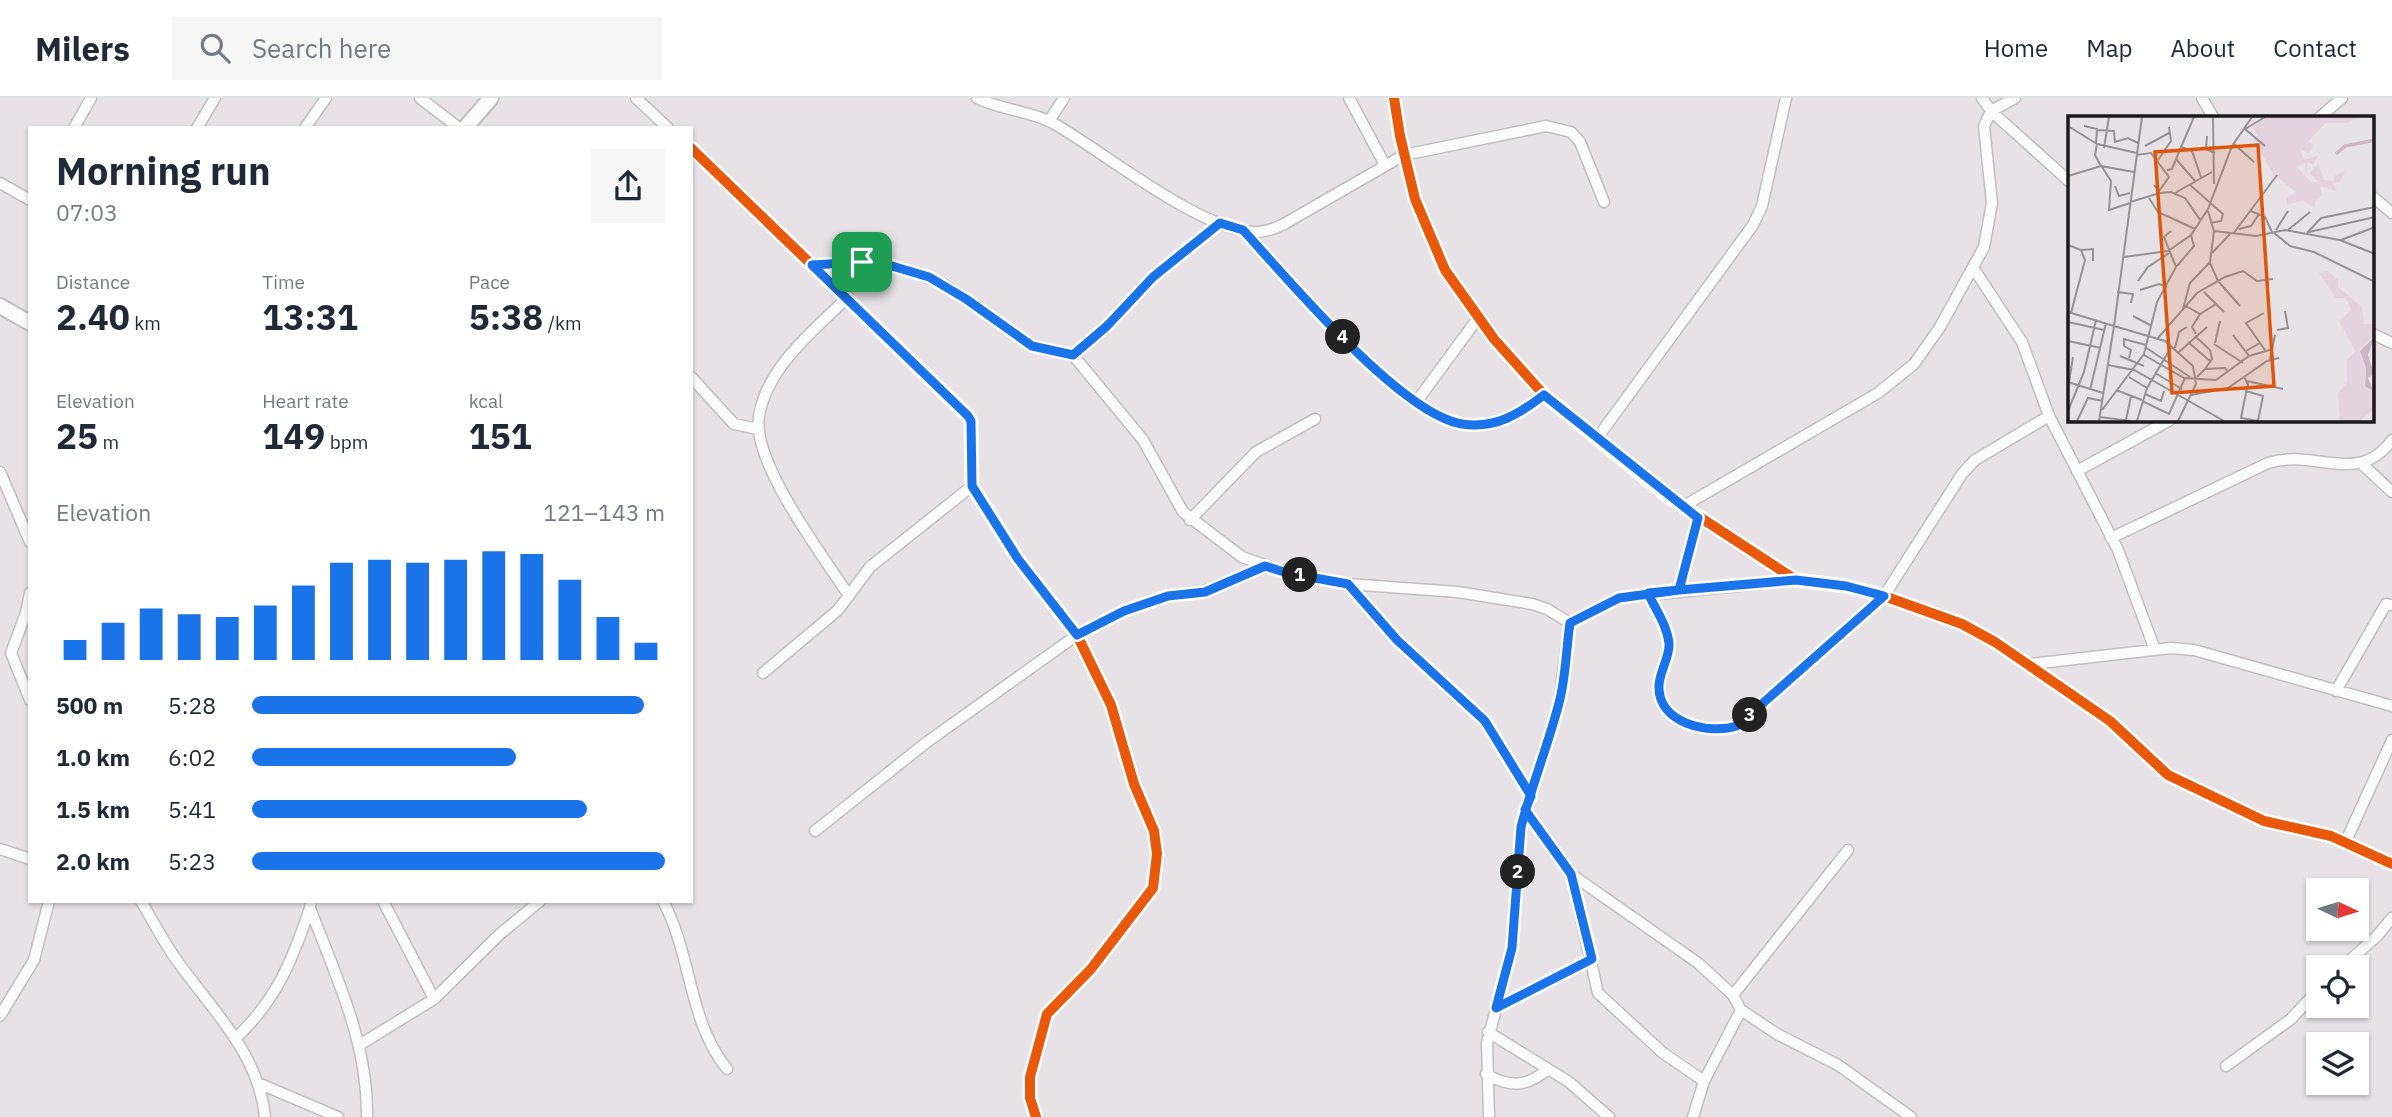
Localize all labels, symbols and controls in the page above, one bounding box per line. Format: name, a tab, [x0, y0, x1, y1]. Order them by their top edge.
search box	[172, 17, 662, 80]
text: Milers	[35, 27, 130, 70]
icon: search	[196, 29, 234, 67]
text: Search here	[252, 31, 391, 65]
text: Home	[1984, 32, 2048, 64]
text: Map	[2086, 32, 2132, 64]
text: About	[2170, 32, 2235, 64]
text: Contact	[2273, 32, 2357, 64]
inset map	[2068, 116, 2374, 422]
text: Morning run	[56, 146, 271, 195]
button: share	[591, 149, 665, 223]
text: 07:03	[56, 197, 118, 227]
pin	[832, 232, 892, 292]
icon: arrive	[843, 243, 881, 281]
text: Distance	[56, 270, 130, 294]
text: Time	[262, 270, 305, 294]
text: Pace	[469, 270, 510, 294]
text: 2.40	[56, 294, 130, 340]
text: 13:31	[262, 294, 358, 340]
text: 5:38	[469, 294, 543, 340]
text: km	[130, 311, 161, 335]
text: /km	[543, 311, 582, 335]
pin: 4	[1326, 320, 1360, 354]
text: 4	[1337, 324, 1348, 348]
text: Elevation	[56, 389, 135, 413]
text: Heart rate	[262, 389, 349, 413]
text: kcal	[469, 389, 503, 413]
text: 25	[56, 413, 98, 459]
text: 149	[262, 413, 325, 459]
text: 151	[469, 413, 532, 459]
text: m	[98, 430, 119, 454]
text: bpm	[325, 430, 368, 454]
text: Elevation	[56, 497, 151, 527]
text: 121–143 m	[543, 497, 665, 527]
pin: 1	[1282, 558, 1318, 592]
text: 1	[1294, 562, 1305, 586]
text: 500 m	[56, 690, 123, 720]
text: 5:28	[168, 690, 216, 720]
pin: 3	[1732, 698, 1768, 732]
text: 3	[1744, 702, 1755, 726]
text: 1.0 km	[56, 742, 130, 772]
text: 6:02	[168, 742, 216, 772]
text: 1.5 km	[56, 794, 130, 824]
text: 5:41	[168, 794, 216, 824]
text: 2.0 km	[56, 846, 130, 876]
text: 5:23	[168, 846, 216, 876]
pin: 2	[1500, 854, 1536, 890]
text: 2	[1512, 859, 1523, 883]
north arrow	[2306, 878, 2370, 942]
map controls	[2306, 878, 2369, 1095]
button: locate	[2306, 955, 2369, 1018]
button: layers	[2306, 1032, 2369, 1095]

